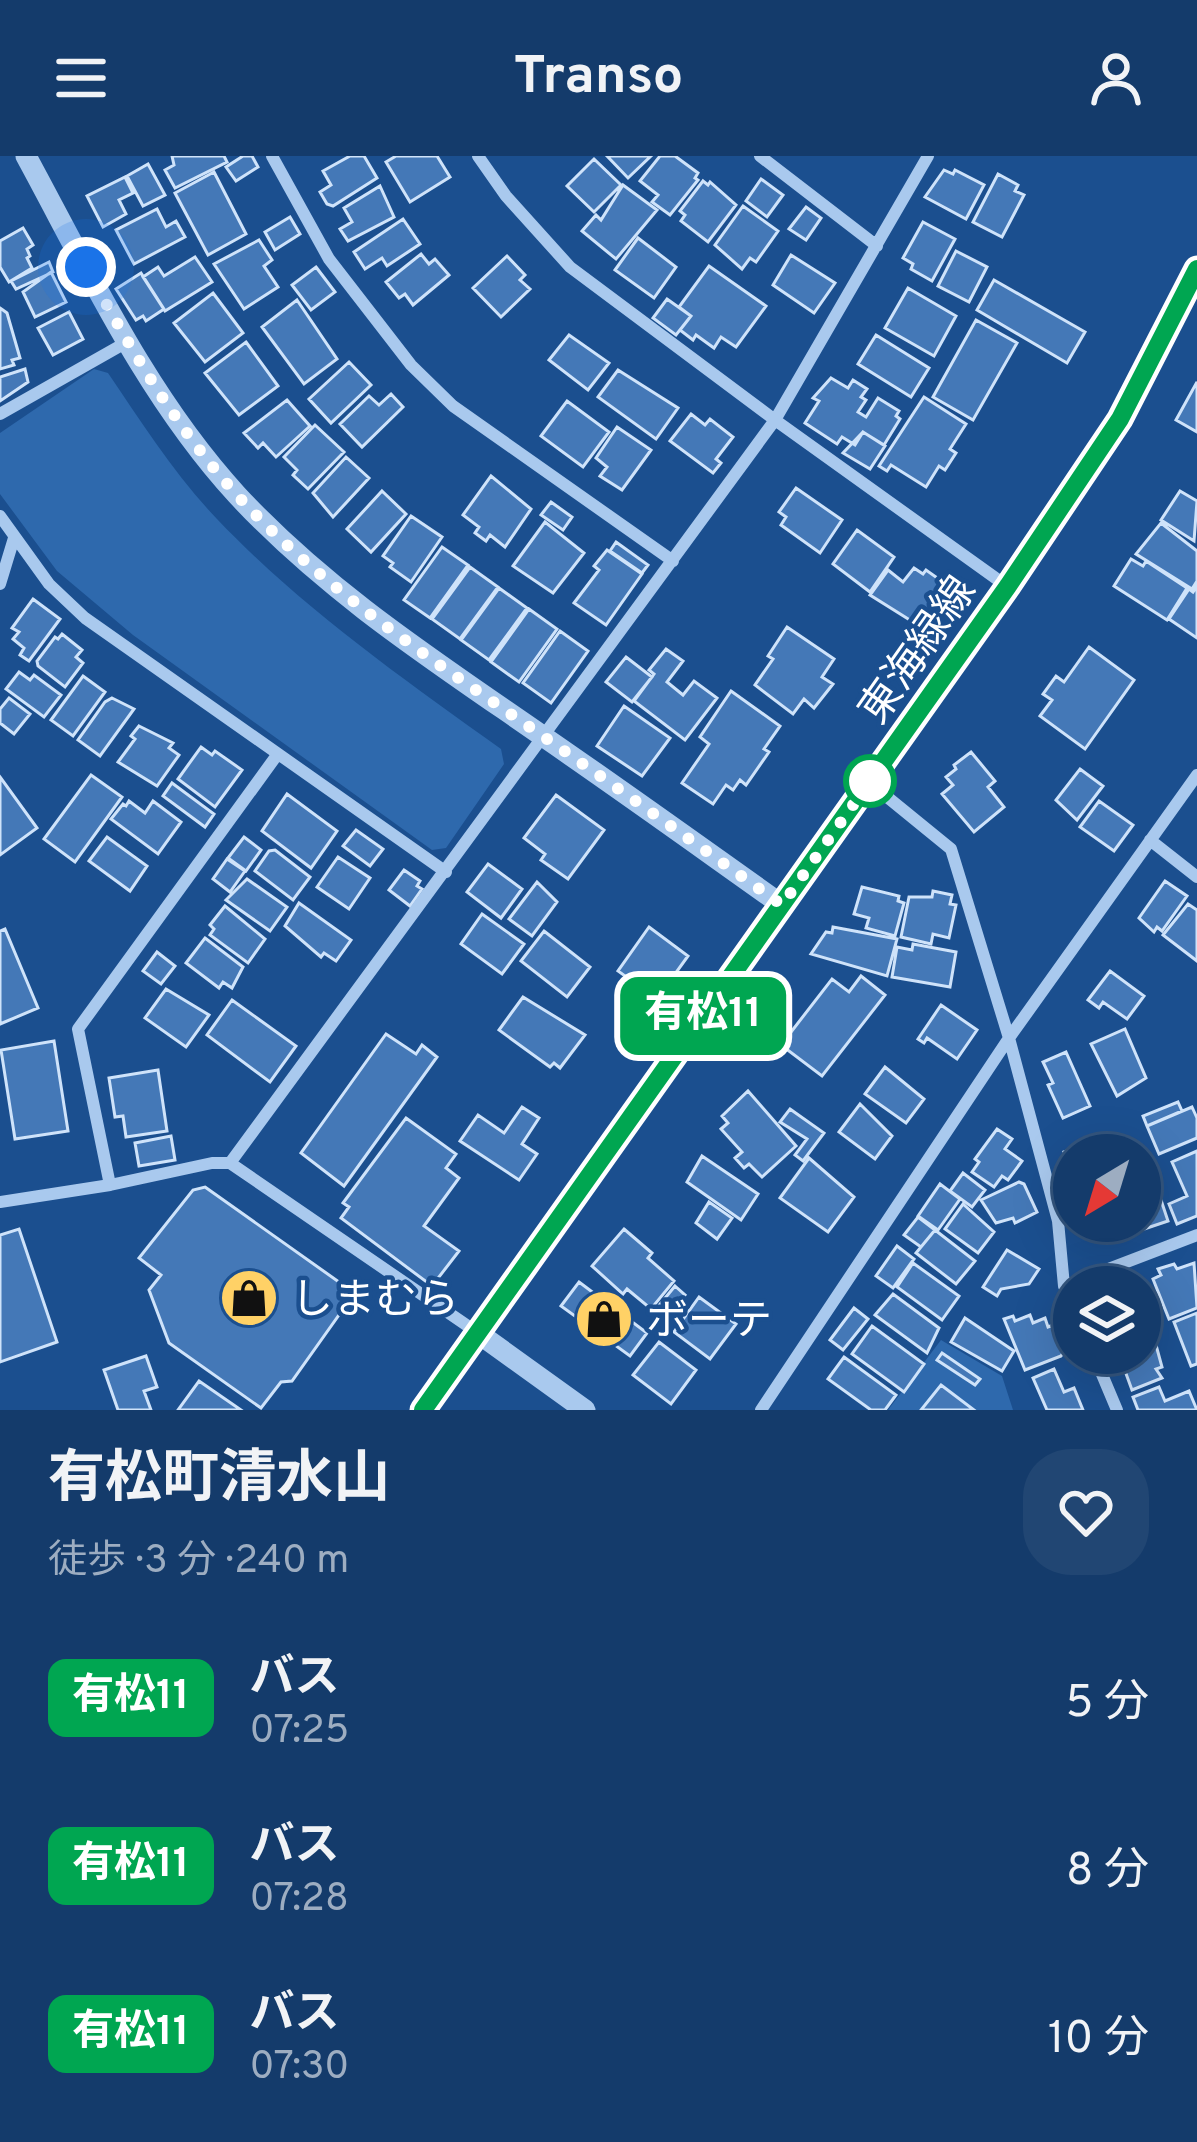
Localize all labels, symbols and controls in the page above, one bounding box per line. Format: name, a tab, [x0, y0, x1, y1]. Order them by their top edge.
text: Transo	[514, 44, 683, 113]
icon: menu	[48, 45, 114, 111]
icon: person	[1083, 45, 1149, 111]
your location	[56, 237, 116, 297]
street label: 東海緑線	[850, 568, 990, 736]
unlabelled marker	[845, 756, 895, 806]
line badge: 有松11	[619, 977, 787, 1055]
text: 有松11	[644, 989, 762, 1042]
north arrow	[1053, 1134, 1161, 1242]
map controls	[1053, 1134, 1161, 1374]
button: layers	[1053, 1266, 1161, 1374]
shop icon: しまむら	[218, 1267, 280, 1329]
place label: しまむら	[291, 1276, 459, 1329]
shop icon: ボーテ	[573, 1288, 635, 1350]
place label: ボーテ	[646, 1297, 772, 1350]
text: 有松町清水山	[48, 1446, 390, 1518]
button: heart	[1023, 1449, 1149, 1575]
text: 徒歩 · 3 分 · 240 m	[48, 1538, 349, 1587]
text: バス	[250, 1651, 340, 1708]
text: 有松11	[72, 1671, 190, 1724]
text: 5 分	[1065, 1676, 1149, 1733]
text: 07:25	[250, 1708, 349, 1757]
text: バス	[250, 1819, 340, 1876]
text: 有松11	[72, 1839, 190, 1892]
text: 8 分	[1066, 1844, 1149, 1901]
text: 07:28	[250, 1876, 349, 1925]
text: バス	[250, 1987, 340, 2044]
text: 有松11	[72, 2007, 190, 2060]
text: 10 分	[1048, 2012, 1149, 2069]
text: 07:30	[250, 2044, 349, 2093]

